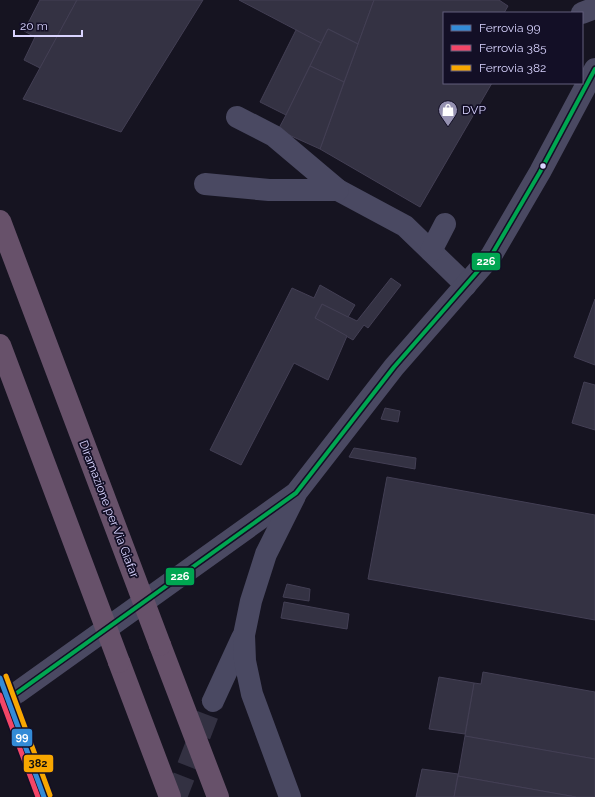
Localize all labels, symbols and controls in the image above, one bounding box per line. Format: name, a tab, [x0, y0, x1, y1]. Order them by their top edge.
scale bar	[14, 12, 82, 38]
legend	[443, 12, 583, 84]
text: 20 m	[20, 19, 48, 33]
text: Ferrovia 99	[479, 21, 541, 35]
text: Ferrovia 385	[479, 41, 547, 55]
text: Ferrovia 382	[479, 61, 546, 75]
shop icon: DVP	[437, 99, 459, 127]
place label: DVP	[462, 103, 486, 117]
unlabelled marker	[538, 161, 548, 171]
line badge: 226	[471, 252, 501, 271]
text: 226	[476, 255, 496, 268]
street label: Diramazione per Via Giafar	[76, 438, 142, 580]
line badge: 226	[165, 567, 195, 586]
text: 226	[170, 570, 190, 583]
line badge: 99	[11, 728, 33, 747]
text: 99	[16, 731, 29, 744]
line badge: 382	[23, 754, 54, 773]
text: 382	[29, 757, 48, 770]

